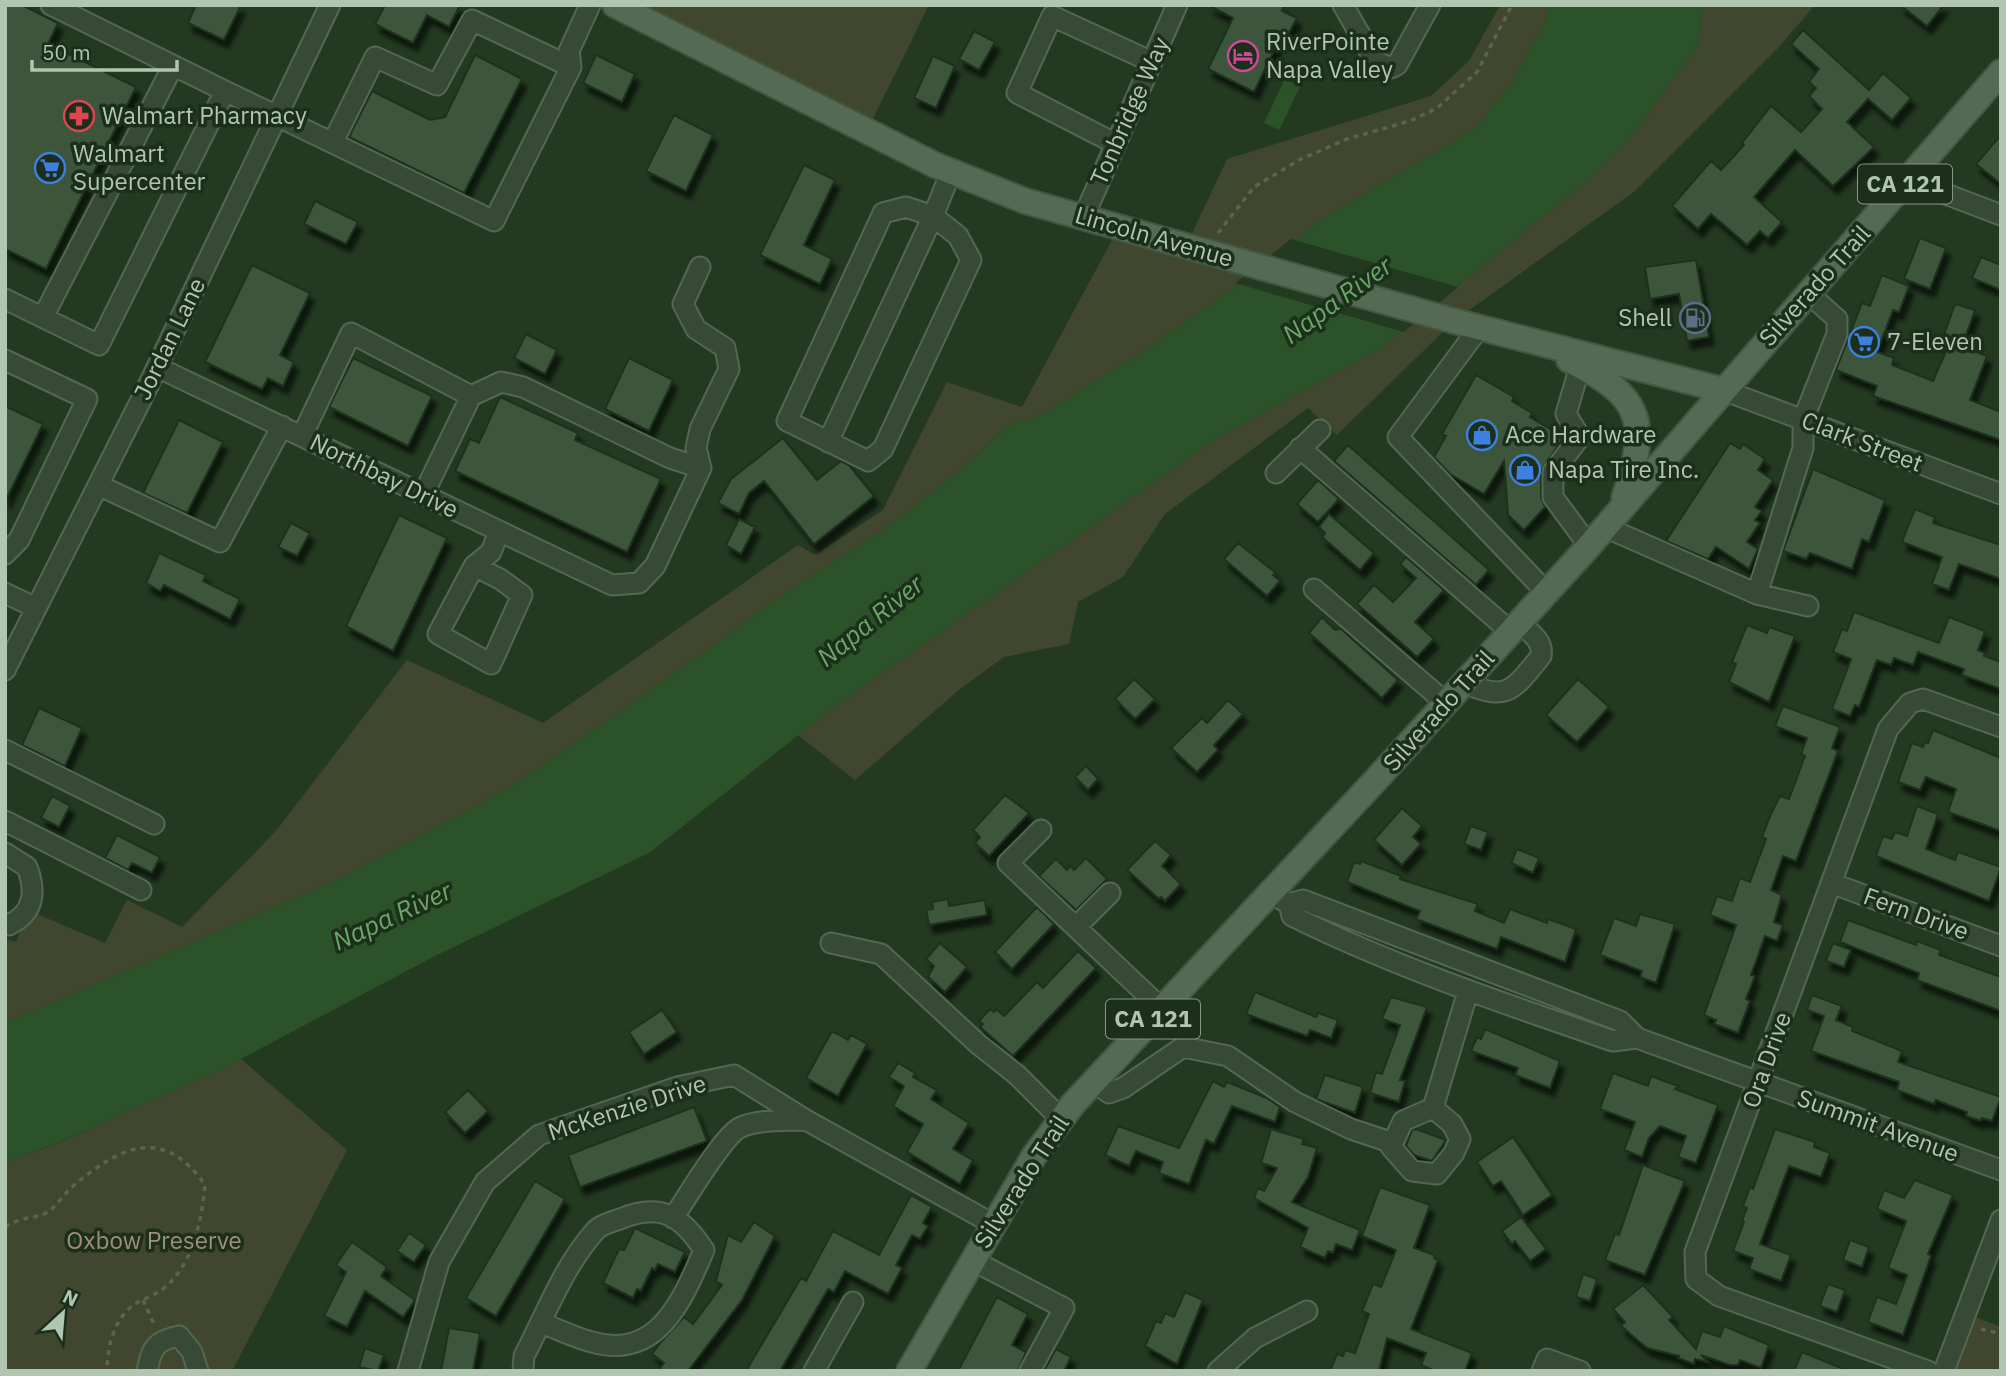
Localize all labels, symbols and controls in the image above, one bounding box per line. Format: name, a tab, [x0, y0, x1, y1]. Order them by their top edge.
place label: RiverPointe Napa Valley	[1266, 25, 1393, 85]
scale bar	[32, 28, 177, 72]
street label: Tonbridge Way	[1082, 31, 1176, 190]
text: 50 m	[42, 38, 91, 66]
hotel icon: RiverPointe Napa Valley	[1226, 39, 1260, 73]
pharmacy icon: Walmart Pharmacy	[62, 99, 96, 133]
place label: Walmart Pharmacy	[102, 99, 307, 131]
place label: Walmart Supercenter	[73, 137, 206, 197]
supermarket icon: Walmart Supercenter	[33, 151, 67, 185]
road number: CA 121	[1858, 164, 1952, 204]
street label: Lincoln Avenue	[1072, 198, 1237, 274]
street label: Silverado Trail	[1751, 218, 1877, 353]
water label: Napa River	[1275, 247, 1399, 350]
street label: Jordan Lane	[126, 272, 212, 405]
place label: Shell	[1618, 301, 1672, 333]
fuel station icon: Shell	[1678, 301, 1712, 335]
supermarket icon: 7-Eleven	[1847, 325, 1881, 359]
place label: 7-Eleven	[1887, 325, 1983, 357]
street label: Clark Street	[1797, 403, 1927, 479]
shop icon: Ace Hardware	[1465, 418, 1499, 452]
place label: Ace Hardware	[1505, 418, 1656, 450]
street label: Northbay Drive	[305, 425, 464, 525]
shop icon: Napa Tire Inc.	[1508, 453, 1542, 487]
place label: Napa Tire Inc.	[1548, 453, 1699, 485]
water label: Napa River	[809, 566, 931, 674]
street label: Silverado Trail	[1375, 643, 1501, 778]
water label: Napa River	[327, 872, 458, 957]
street label: Fern Drive	[1859, 879, 1973, 947]
road number: CA 121	[1106, 1000, 1200, 1038]
street label: Ora Drive	[1734, 1007, 1798, 1112]
street label: McKenzie Drive	[543, 1066, 710, 1148]
street label: Summit Avenue	[1793, 1081, 1964, 1169]
street label: Silverado Trail	[966, 1109, 1076, 1254]
park label: Oxbow Preserve	[66, 1224, 242, 1256]
north arrow	[28, 1278, 98, 1348]
text: N	[59, 1284, 82, 1312]

